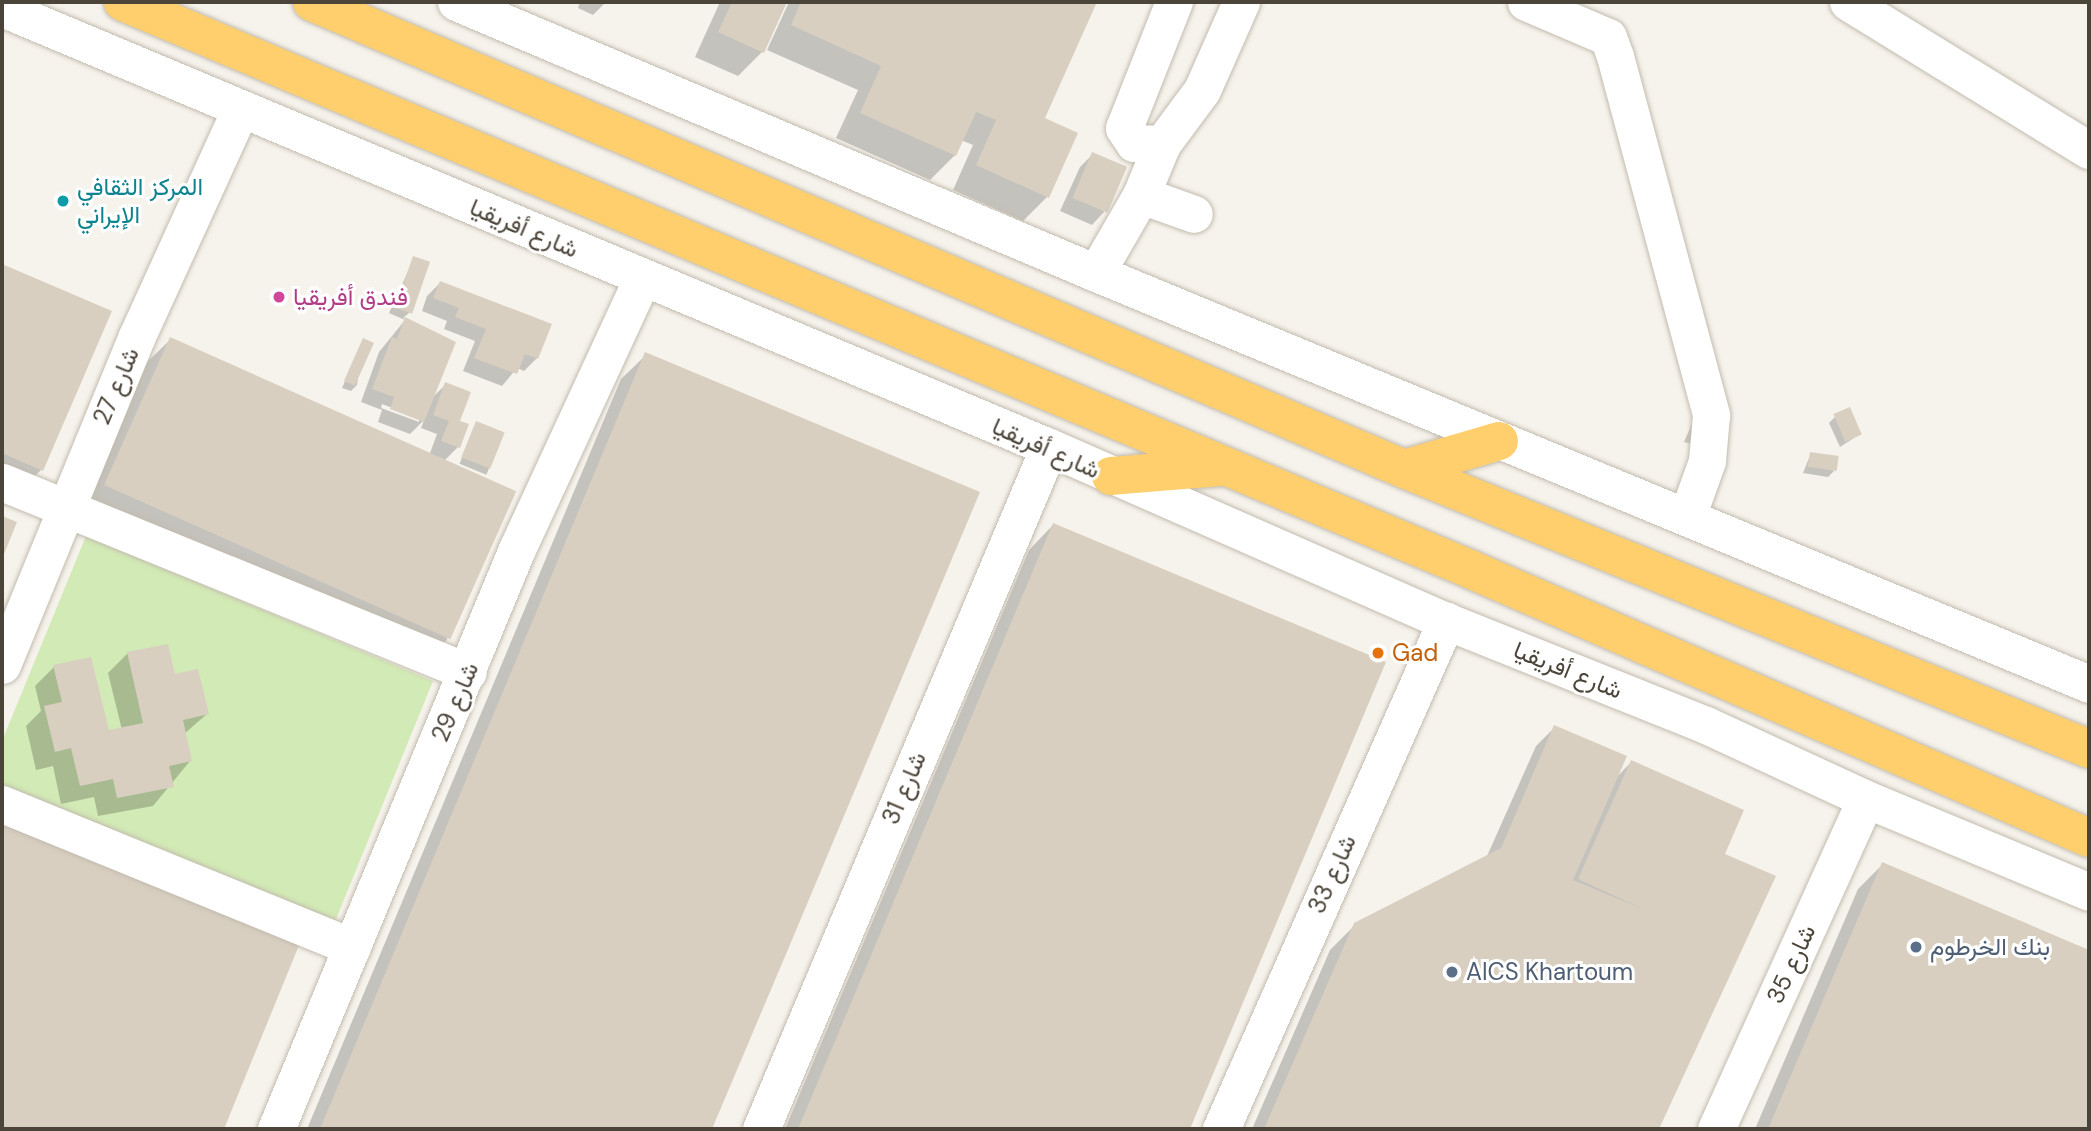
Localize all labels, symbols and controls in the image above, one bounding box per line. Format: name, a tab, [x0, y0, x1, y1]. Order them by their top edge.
place label: المركز الثقافي الإيراني	[77, 173, 203, 229]
street label: شارع أفريقيا	[466, 192, 582, 264]
marker: المركز الثقافي الإيراني	[55, 193, 71, 209]
place label: فندق أفريقيا	[293, 283, 408, 311]
marker: فندق أفريقيا	[271, 289, 287, 305]
street label: شارع 27	[87, 343, 145, 429]
street label: شارع أفريقيا	[988, 411, 1104, 485]
street label: شارع أفريقيا	[1509, 635, 1627, 705]
place label: Gad	[1392, 639, 1438, 667]
marker: Gad	[1370, 645, 1386, 661]
street label: شارع 29	[425, 658, 485, 746]
street label: شارع 31	[876, 747, 932, 829]
street label: شارع 33	[1302, 830, 1362, 918]
street label: شارع 35	[1760, 920, 1822, 1008]
place label: بنك الخرطوم	[1930, 933, 2050, 961]
marker: بنك الخرطوم	[1908, 939, 1924, 955]
place label: AICS Khartoum	[1466, 958, 1633, 986]
marker: AICS Khartoum	[1444, 964, 1460, 980]

